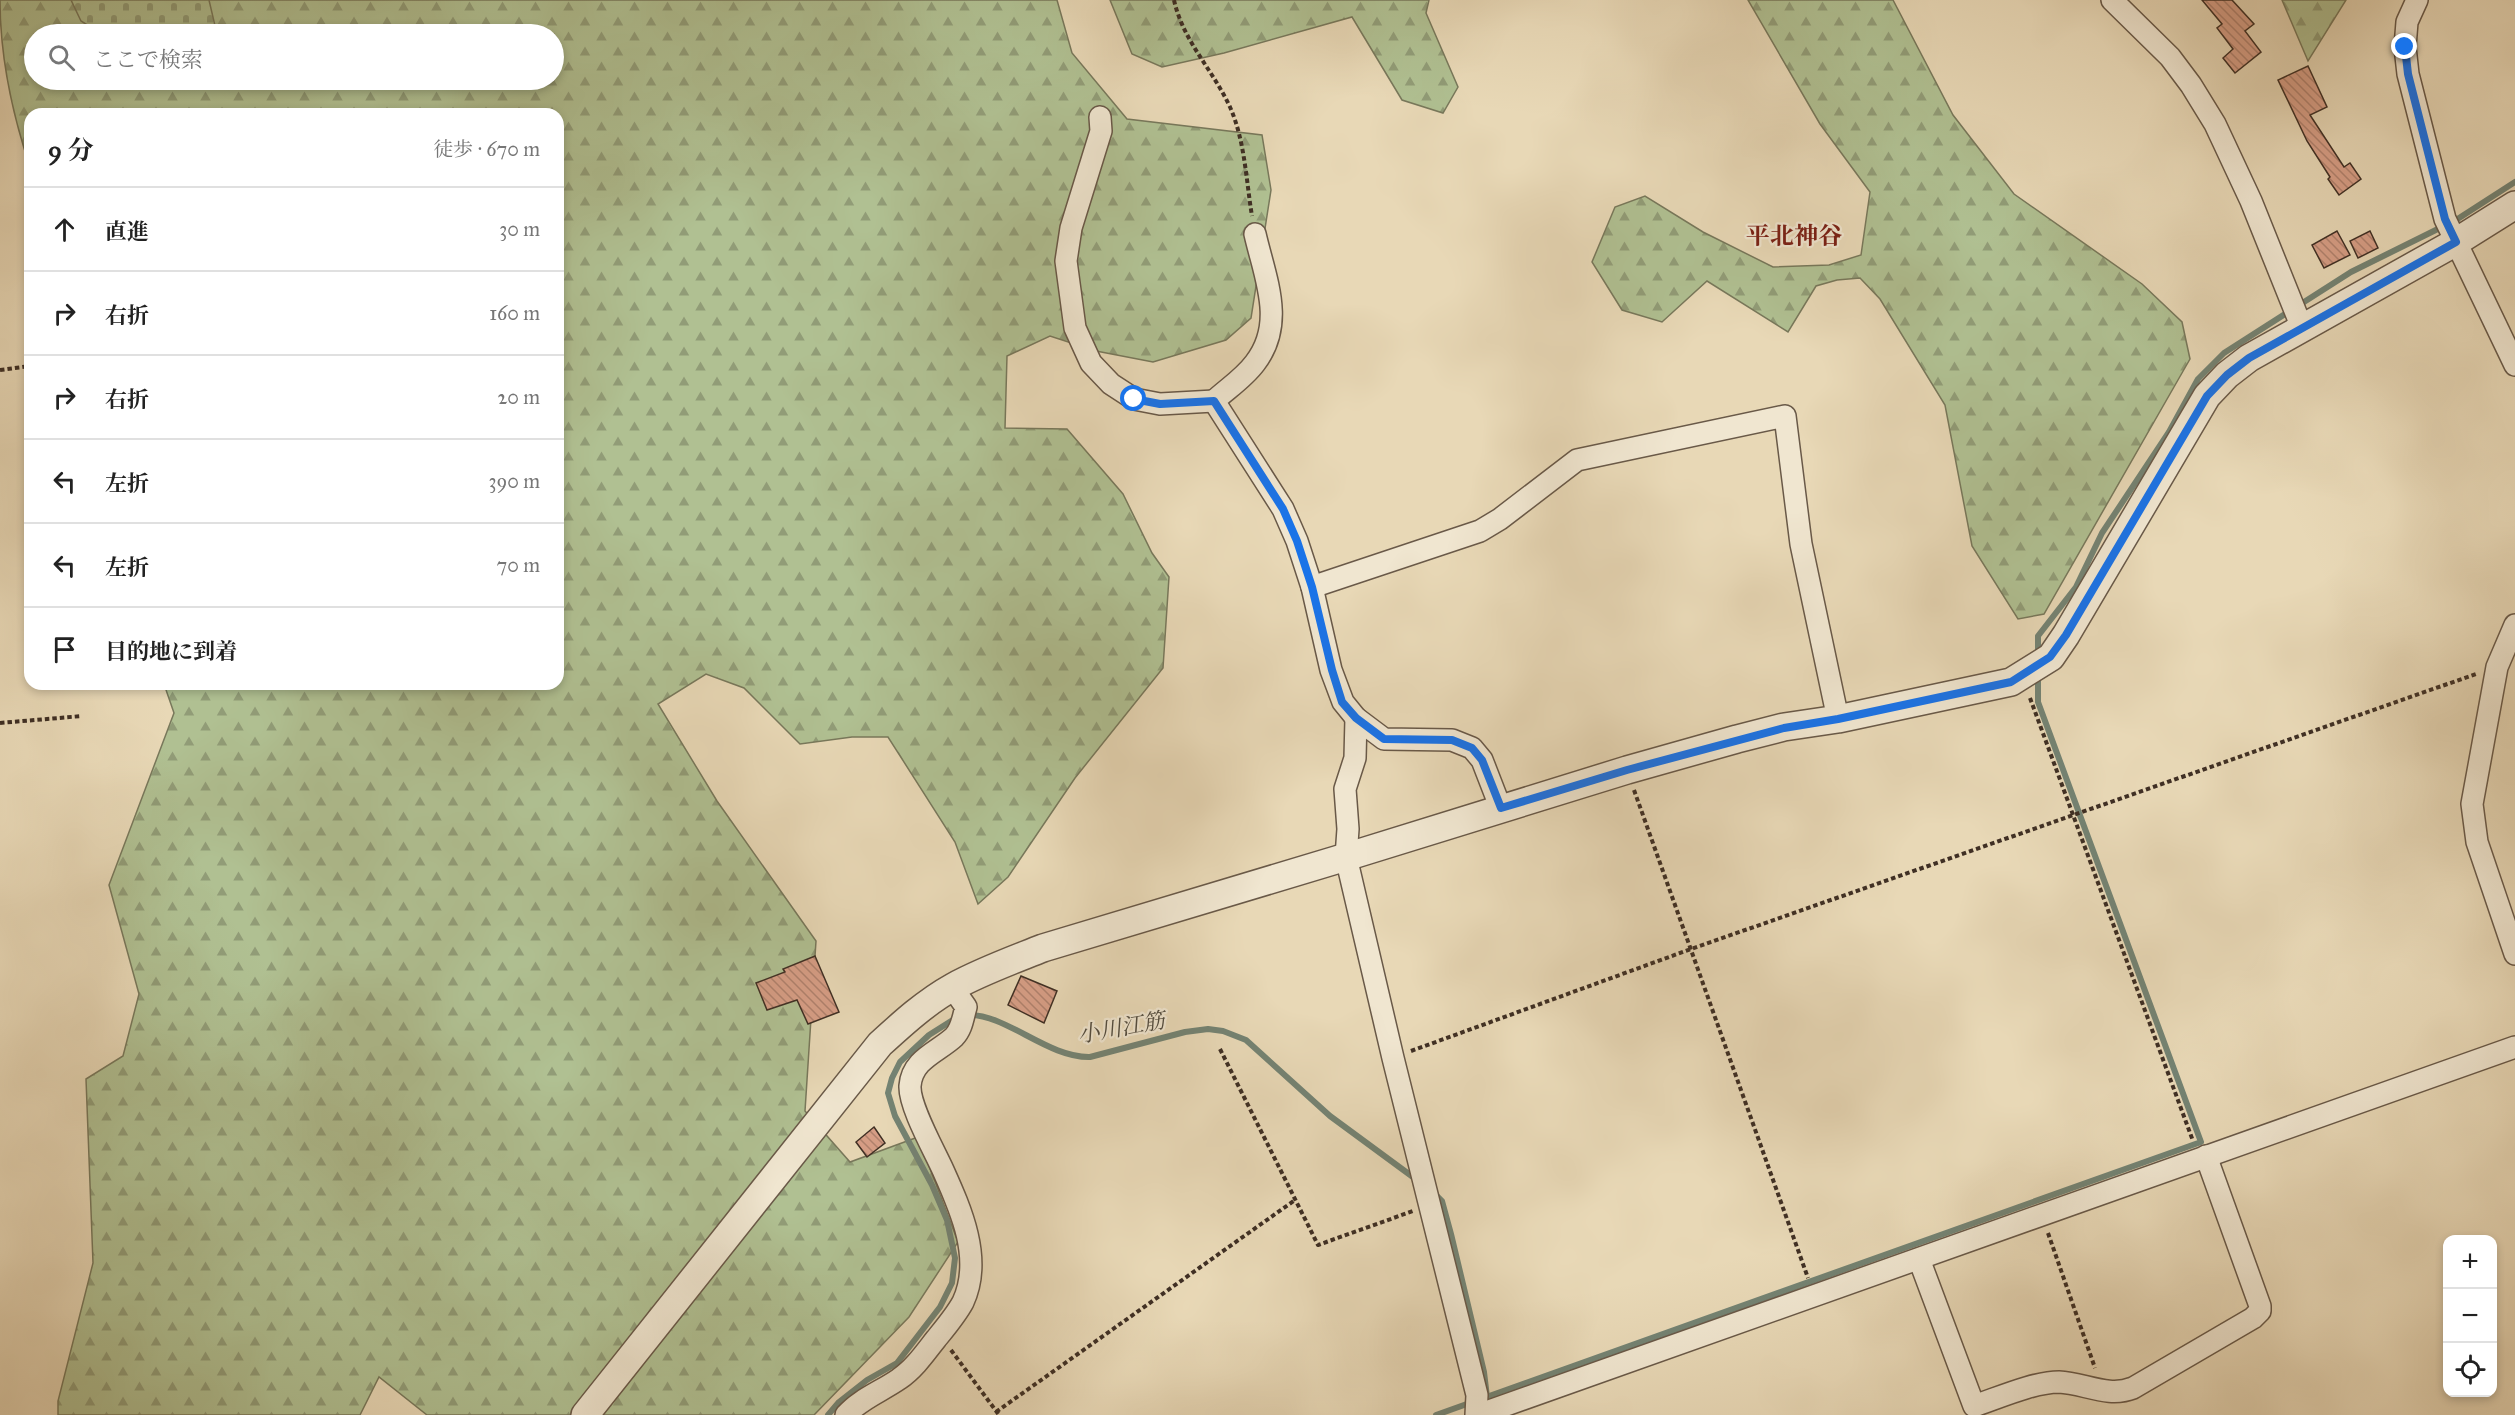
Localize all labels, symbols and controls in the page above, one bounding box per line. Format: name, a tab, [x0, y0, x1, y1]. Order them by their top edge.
search box	[24, 24, 564, 90]
route end	[2391, 33, 2417, 59]
icon: search	[45, 41, 78, 74]
text: ここで検索	[93, 46, 203, 73]
text: 9 分	[48, 134, 94, 166]
text: 徒歩 · 670 m	[433, 137, 540, 161]
icon: ahead	[48, 213, 81, 246]
text: 30 m	[499, 217, 540, 241]
text: 直進	[105, 218, 149, 245]
district label: 平北神谷	[1746, 221, 1842, 251]
icon: right	[48, 297, 81, 330]
text: 160 m	[489, 301, 540, 325]
text: 右折	[105, 302, 149, 329]
icon: right	[48, 381, 81, 414]
text: 20 m	[497, 385, 540, 409]
route start	[1120, 385, 1146, 411]
text: 右折	[105, 386, 149, 413]
icon: left	[48, 465, 81, 498]
text: 390 m	[489, 469, 540, 493]
text: 左折	[105, 470, 149, 497]
icon: left	[48, 549, 81, 582]
text: 70 m	[497, 553, 540, 577]
text: 左折	[105, 554, 149, 581]
icon: arrive	[48, 633, 81, 666]
text: 目的地に到着	[105, 638, 237, 665]
water label: 小川江筋	[1075, 1006, 1171, 1048]
map controls	[2443, 1235, 2497, 1397]
button: +	[2443, 1235, 2497, 1289]
button: −	[2443, 1289, 2497, 1343]
button: locate	[2443, 1343, 2497, 1397]

